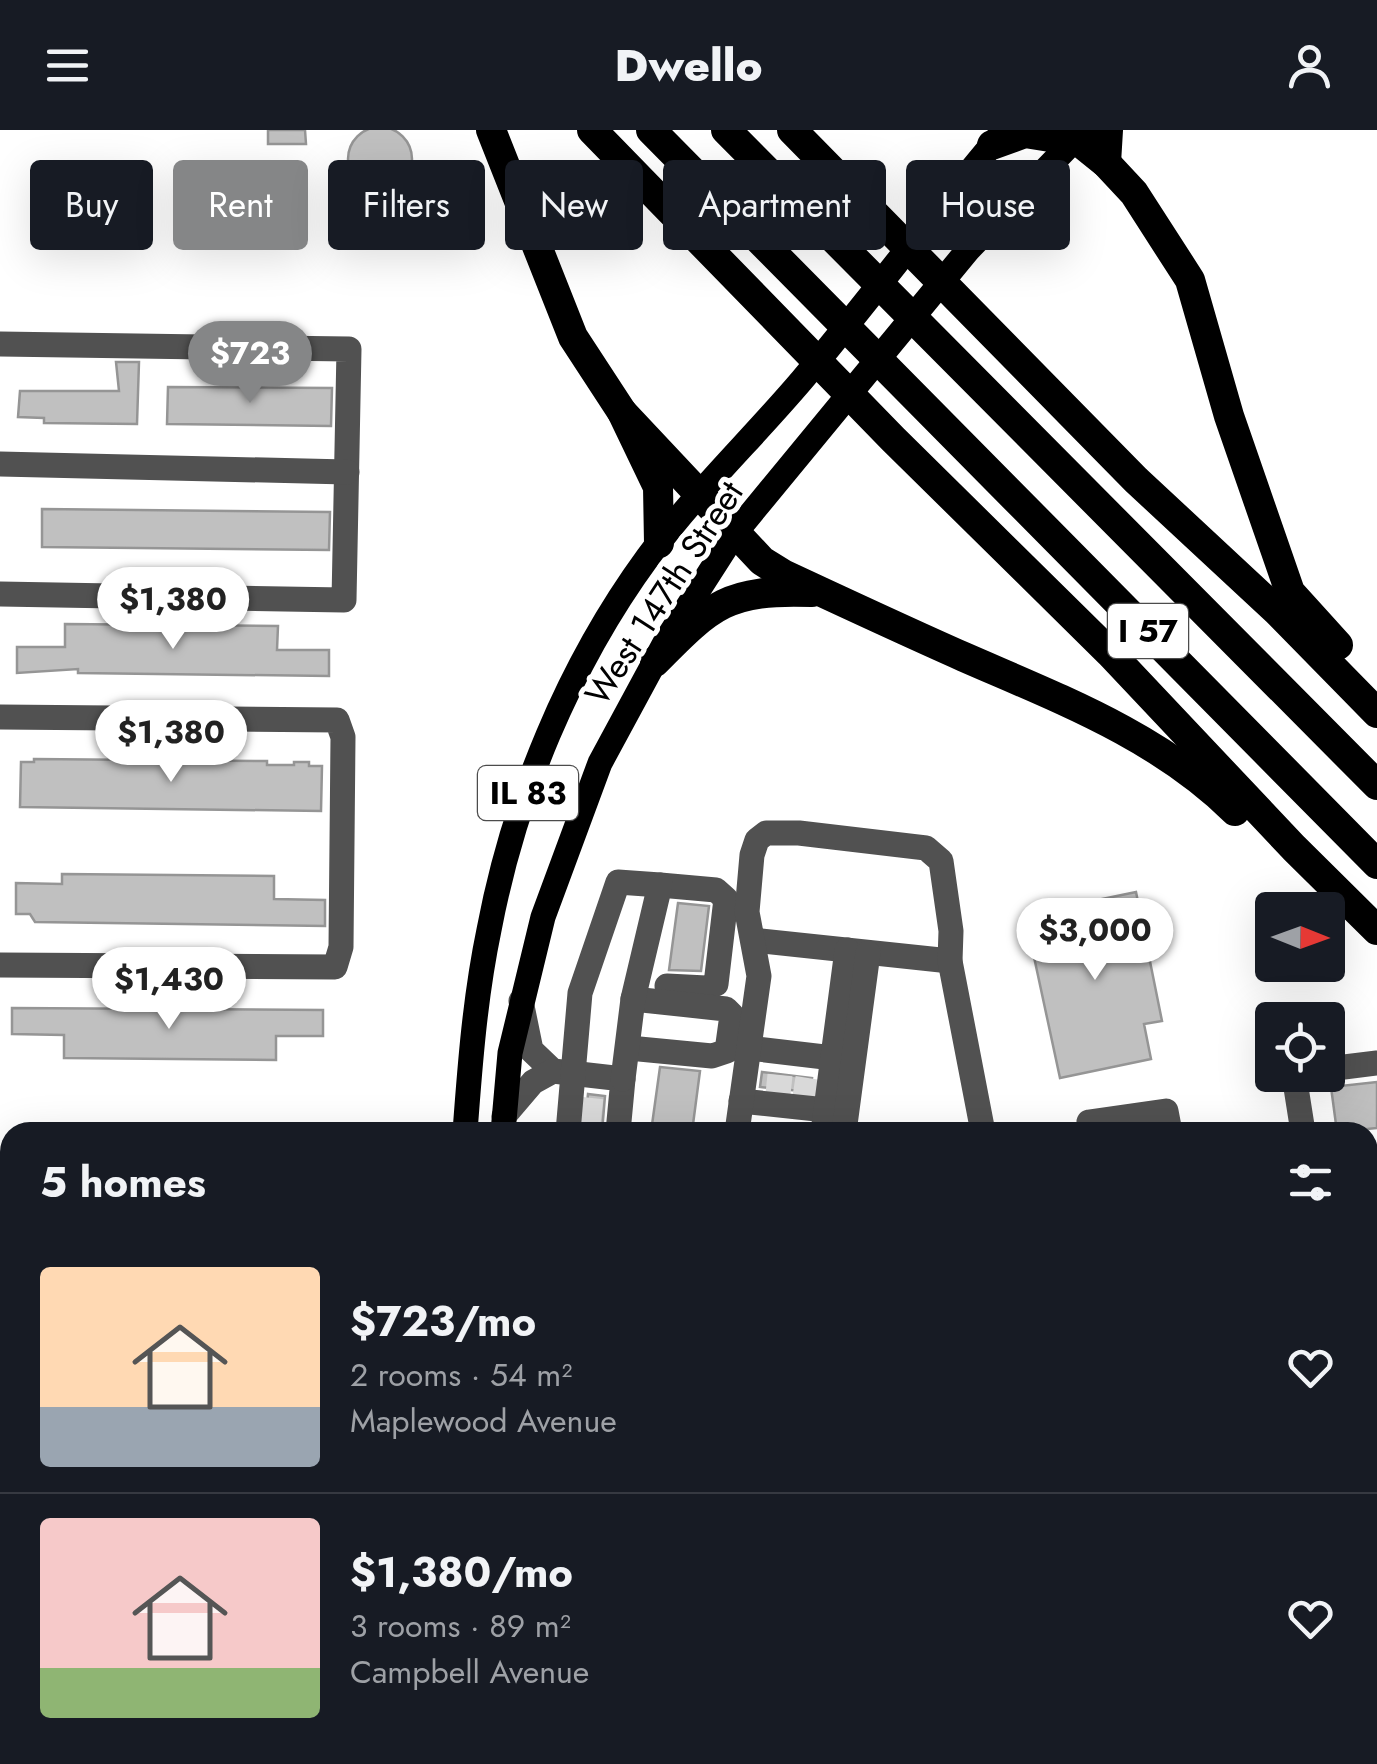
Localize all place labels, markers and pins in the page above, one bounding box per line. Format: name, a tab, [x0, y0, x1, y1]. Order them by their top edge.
pin: $723	[191, 321, 309, 406]
pin: $1,380	[92, 567, 254, 652]
pin: $1,380	[90, 700, 252, 785]
pin: $3,000	[1014, 898, 1176, 983]
pin: $1,430	[88, 947, 250, 1032]

